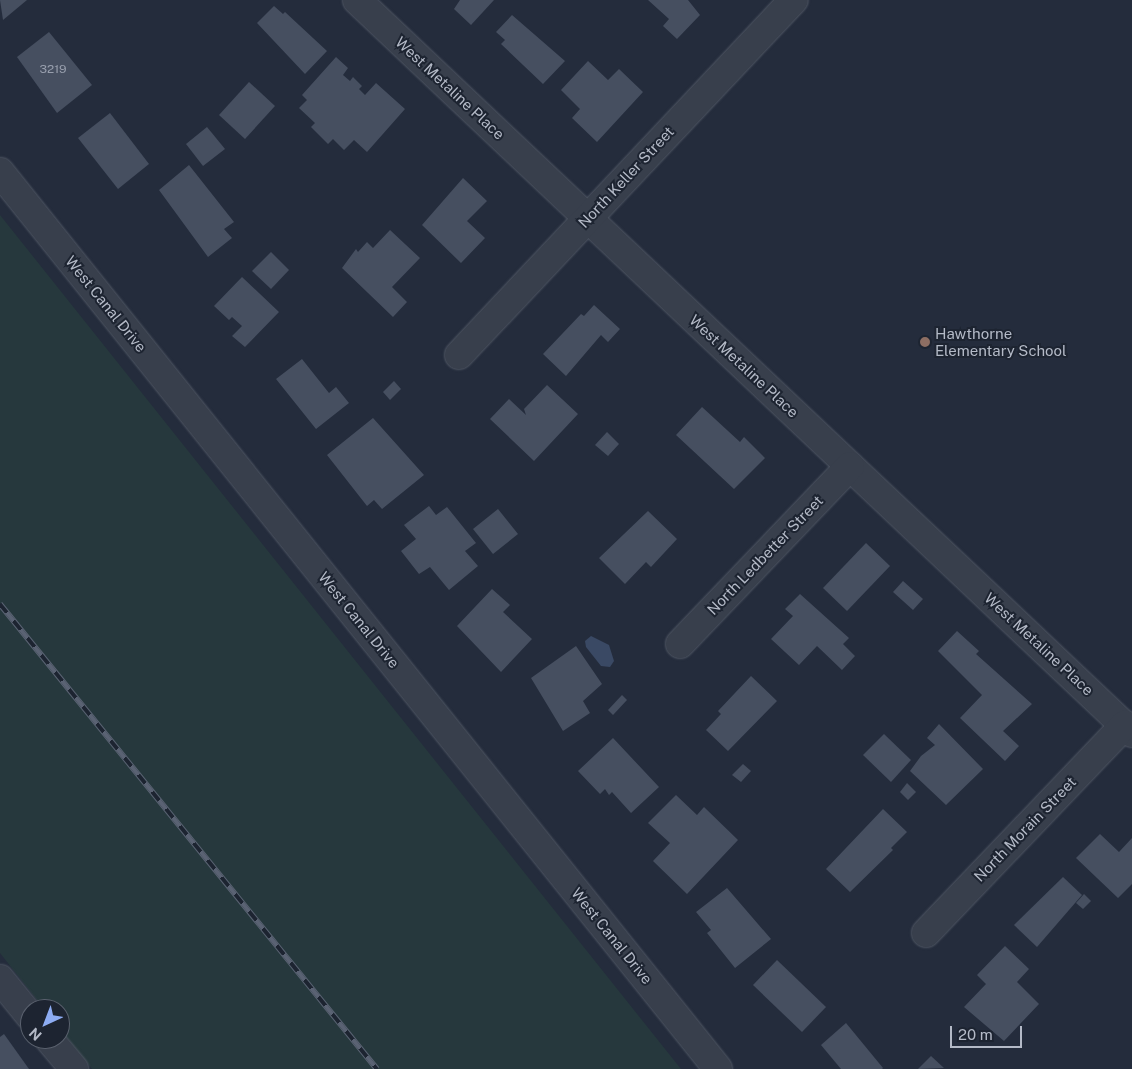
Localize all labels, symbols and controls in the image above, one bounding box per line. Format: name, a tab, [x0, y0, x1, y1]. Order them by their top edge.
street label: West Metaline Place	[392, 33, 508, 143]
house number: 3219	[39, 63, 67, 77]
street label: North Keller Street	[574, 123, 678, 231]
street label: West Canal Drive	[62, 252, 150, 356]
street label: West Metaline Place	[686, 311, 802, 421]
place label: Hawthorne Elementary School	[935, 324, 1067, 359]
marker: Hawthorne Elementary School	[919, 336, 931, 348]
street label: North Ledbetter Street	[703, 492, 827, 618]
street label: West Canal Drive	[315, 568, 403, 672]
street label: West Metaline Place	[981, 589, 1097, 699]
street label: North Morain Street	[970, 773, 1080, 885]
street label: West Canal Drive	[568, 884, 656, 988]
north arrow	[20, 999, 70, 1049]
scale bar	[952, 1016, 1024, 1048]
text: N	[26, 1025, 45, 1044]
text: 20 m	[958, 1026, 993, 1043]

